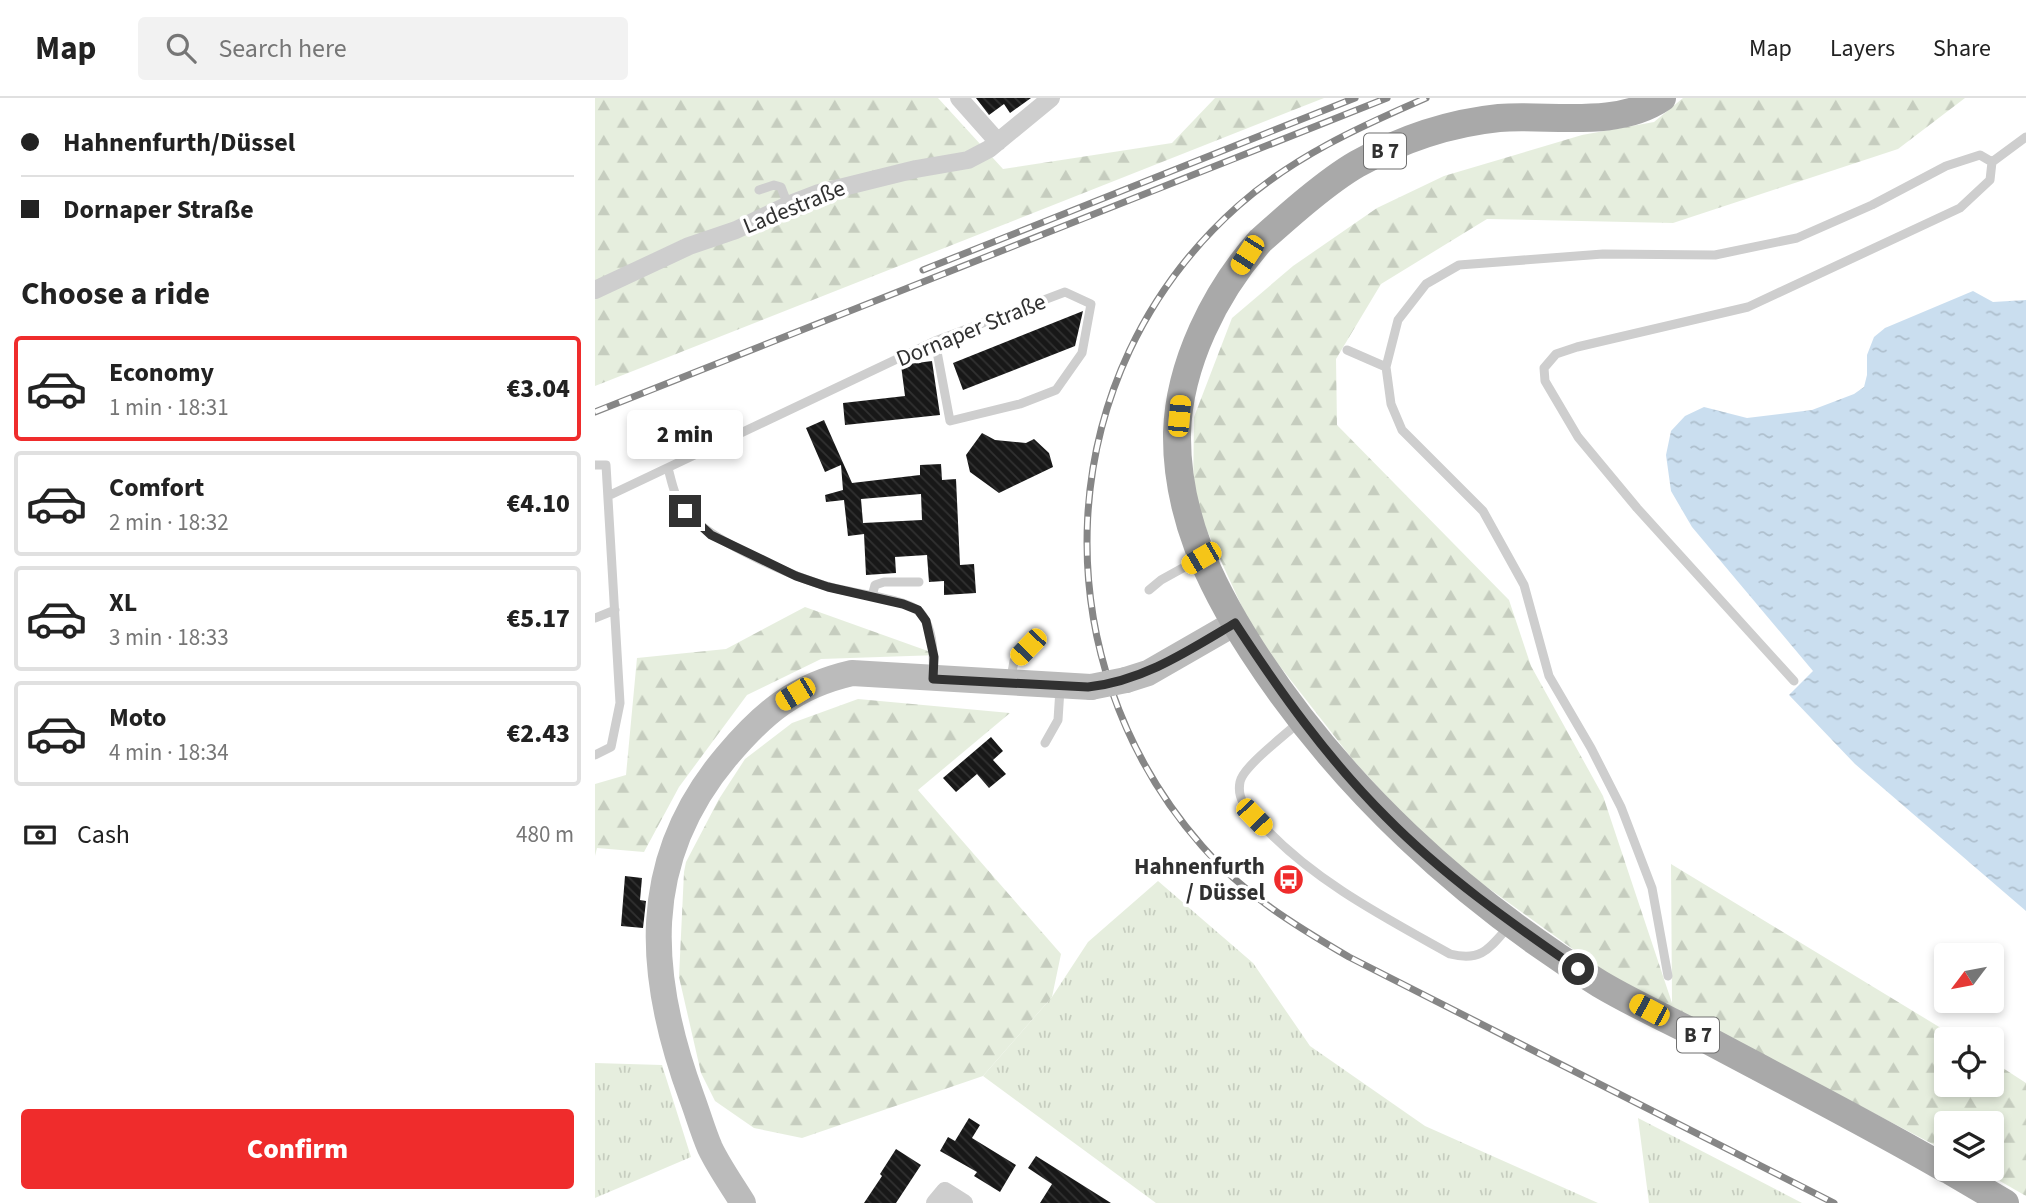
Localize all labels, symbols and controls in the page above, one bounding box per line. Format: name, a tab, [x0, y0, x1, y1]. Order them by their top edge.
search box	[138, 17, 628, 80]
text: Map	[35, 25, 96, 72]
icon: search	[162, 29, 200, 67]
text: Search here	[218, 30, 347, 67]
text: Map	[1749, 31, 1792, 66]
text: Layers	[1830, 31, 1895, 66]
text: Share	[1933, 31, 1991, 66]
text: Hahnenfurth/Düssel	[63, 124, 295, 161]
road number: B 7	[1364, 134, 1406, 168]
street label: Ladestraße	[738, 172, 850, 242]
text: Dornaper Straße	[63, 191, 254, 228]
car	[1227, 232, 1268, 278]
text: Choose a ride	[21, 271, 210, 317]
street label: Dornaper Straße	[891, 285, 1051, 375]
text: Economy	[109, 354, 214, 391]
icon: car	[25, 357, 88, 420]
text: €3.04	[506, 370, 570, 407]
text: 1 min · 18:31	[109, 391, 229, 424]
car	[1167, 394, 1192, 438]
callout: 2 min	[627, 410, 743, 458]
text: 2 min	[657, 418, 713, 451]
text: Comfort	[109, 469, 204, 506]
icon: car	[25, 472, 88, 535]
text: €4.10	[506, 485, 570, 522]
route end	[669, 495, 701, 527]
text: 2 min · 18:32	[109, 506, 229, 539]
car	[1178, 538, 1225, 578]
text: XL	[109, 584, 137, 621]
icon: car	[25, 587, 88, 650]
text: €5.17	[506, 600, 570, 637]
text: 3 min · 18:33	[109, 621, 229, 654]
car	[1006, 625, 1051, 669]
car	[772, 674, 819, 714]
text: Moto	[109, 699, 166, 736]
icon: car	[25, 702, 88, 765]
text: €2.43	[506, 715, 570, 752]
text: 4 min · 18:34	[109, 736, 229, 769]
car	[1232, 795, 1277, 839]
icon: cash	[21, 816, 59, 854]
text: Cash	[77, 816, 130, 853]
text: 480 m	[516, 818, 574, 851]
place label: Hahnenfurth / Düssel	[1134, 850, 1265, 909]
bus stop icon: Hahnenfurth / Düssel	[1271, 862, 1305, 896]
north arrow	[1934, 943, 2004, 1013]
map controls	[1934, 943, 2004, 1181]
route start	[1562, 953, 1594, 985]
car	[1626, 991, 1673, 1029]
road number: B 7	[1677, 1018, 1719, 1052]
button: locate	[1934, 1027, 2004, 1097]
button: Confirm	[21, 1109, 574, 1189]
button: layers	[1934, 1111, 2004, 1181]

